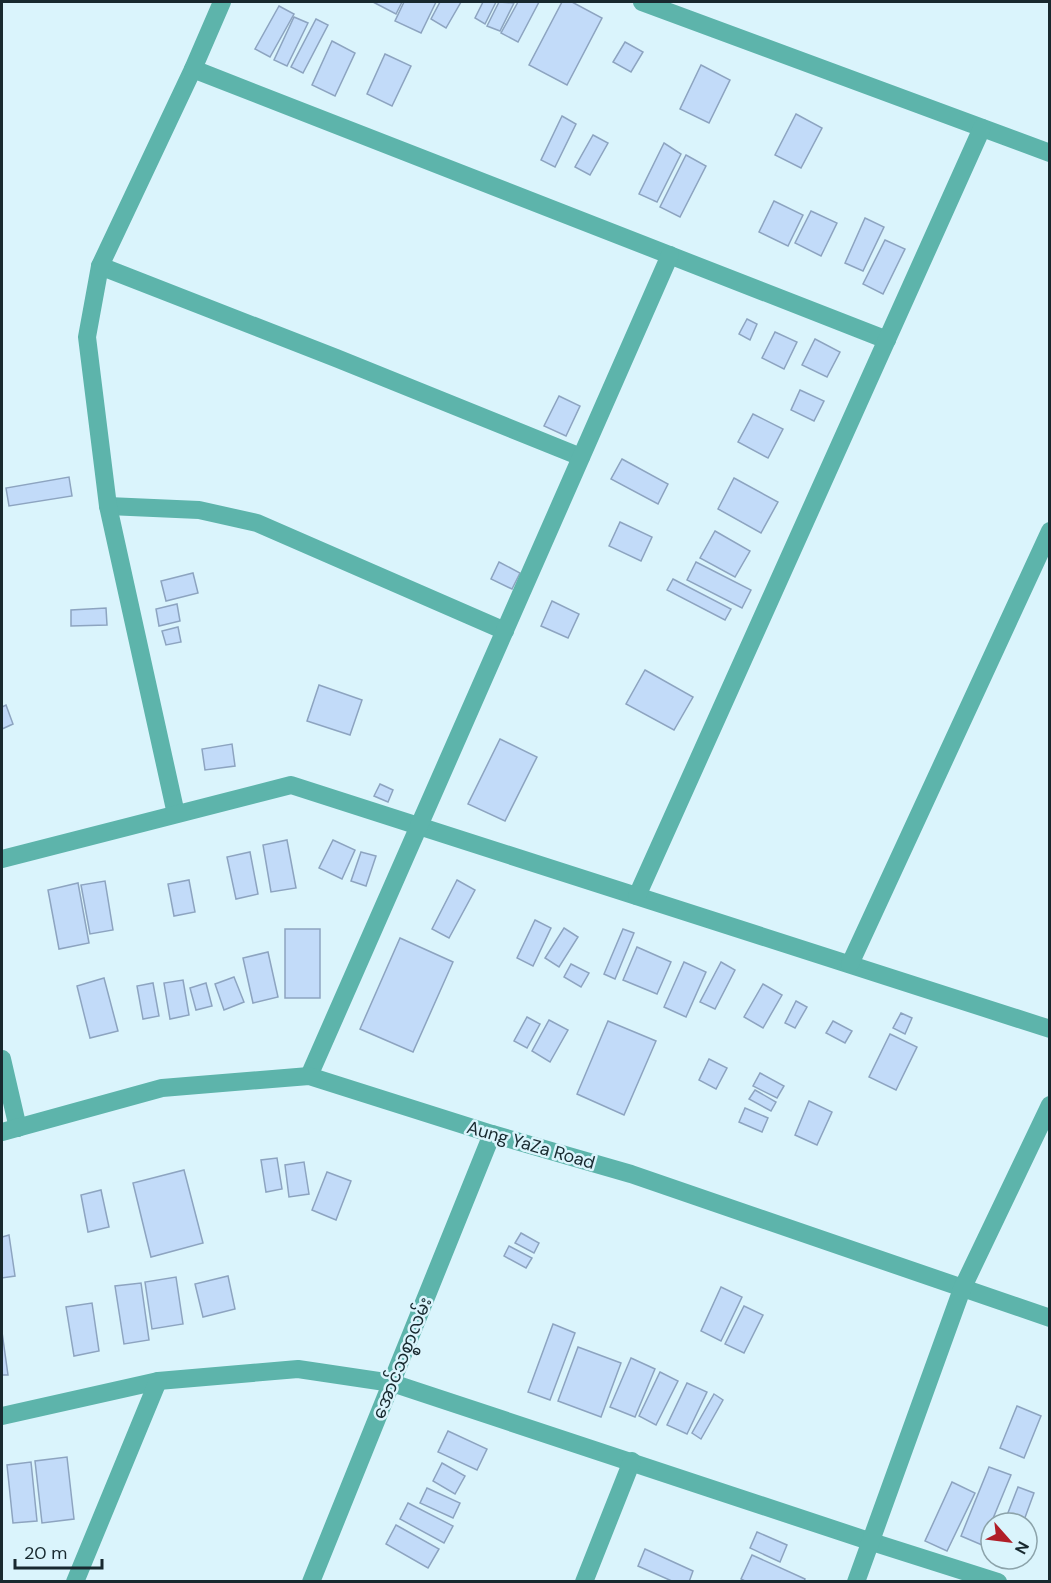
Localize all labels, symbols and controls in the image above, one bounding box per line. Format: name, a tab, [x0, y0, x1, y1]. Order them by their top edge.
street label: Aung YaZa Road	[464, 1115, 598, 1175]
street label: အောင်သစ္စာလမ်း	[366, 1293, 441, 1424]
north arrow	[979, 1511, 1039, 1571]
scale bar	[15, 1532, 102, 1570]
text: N	[1010, 1538, 1034, 1558]
text: 20 m	[24, 1541, 67, 1565]

